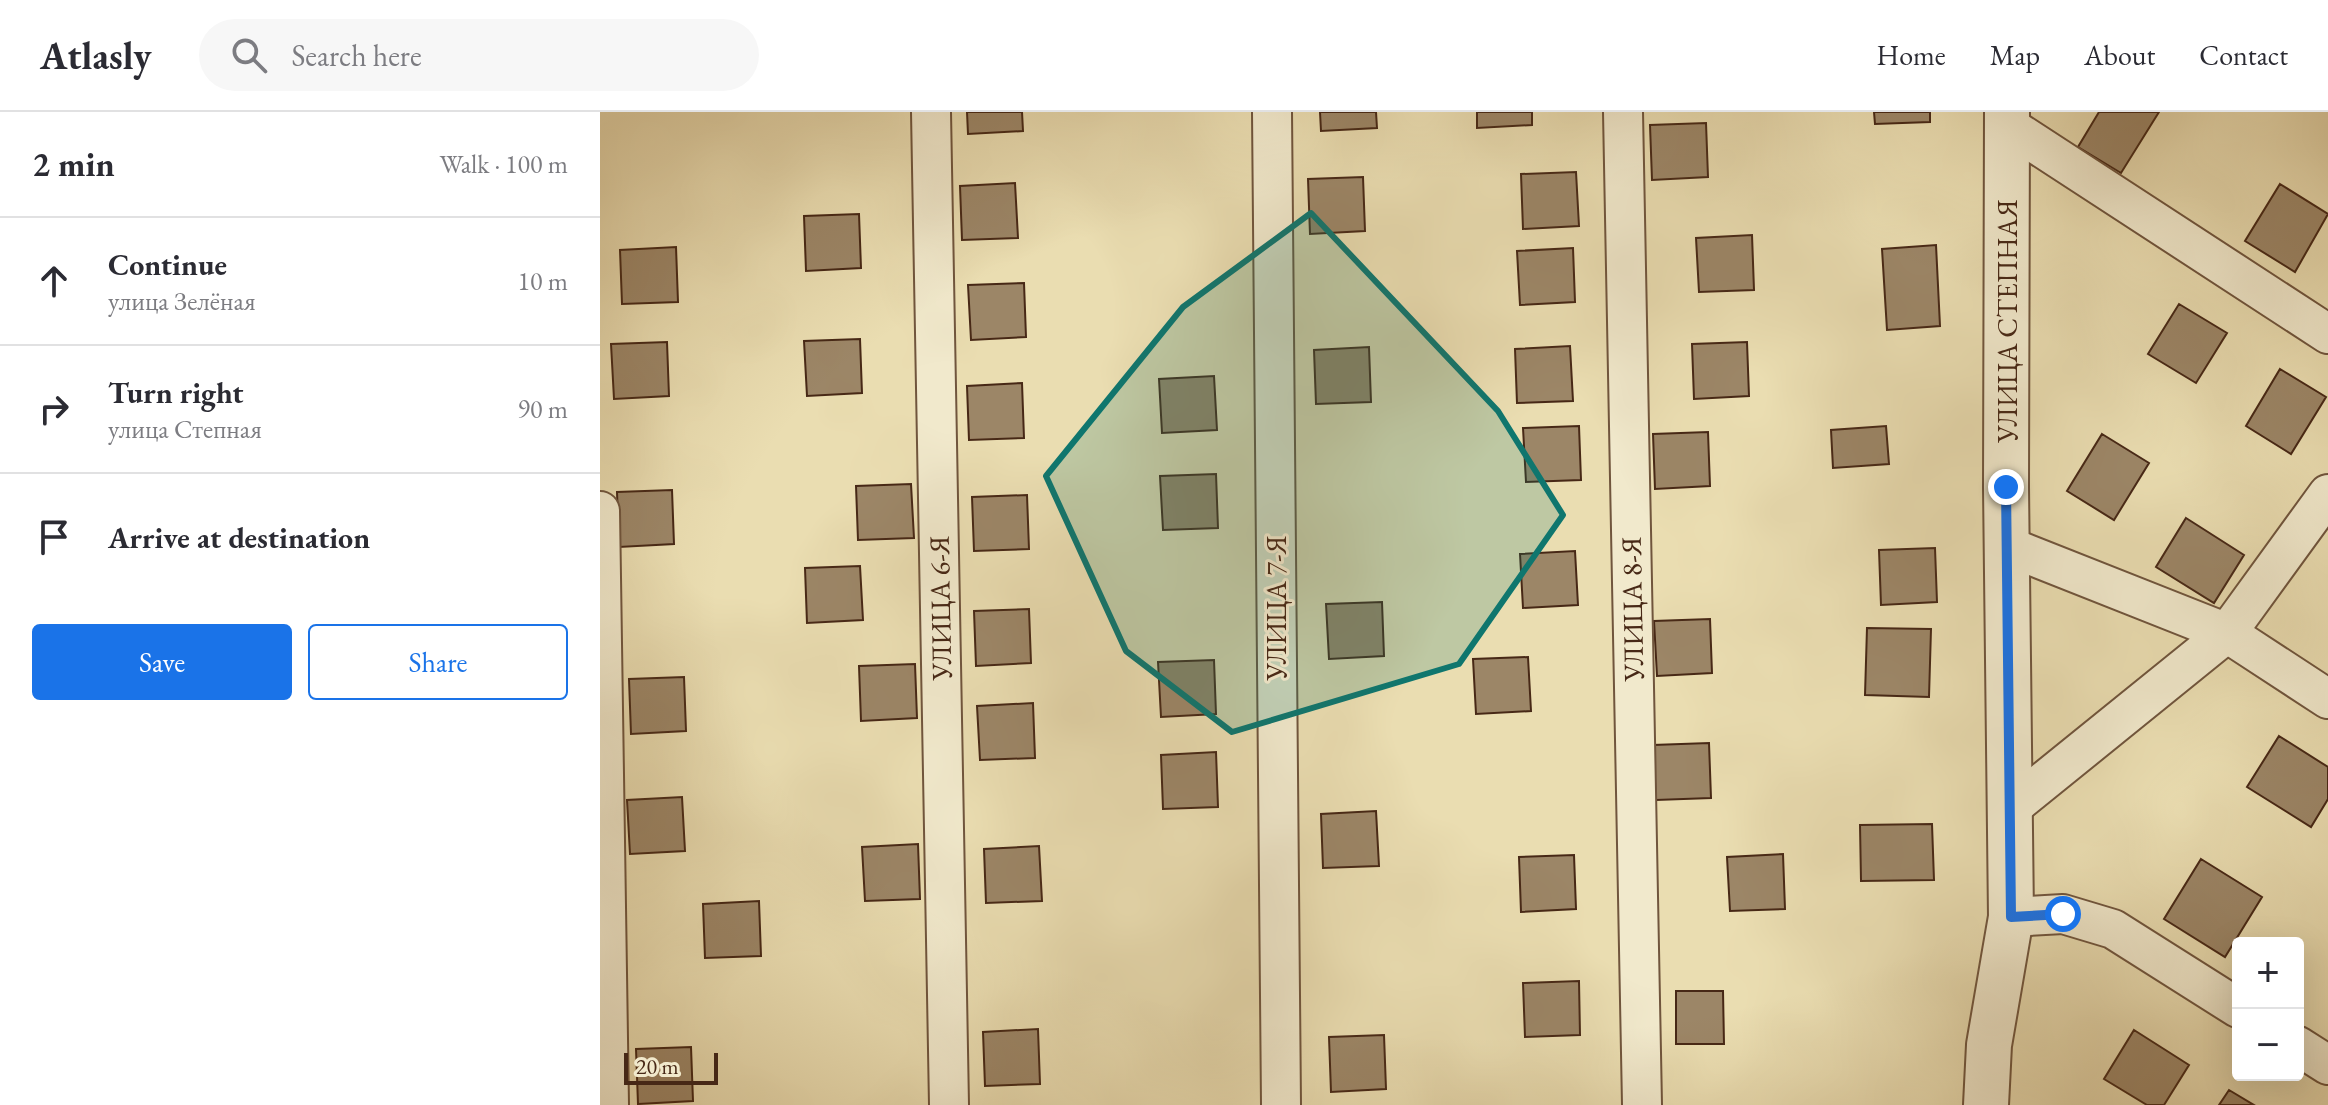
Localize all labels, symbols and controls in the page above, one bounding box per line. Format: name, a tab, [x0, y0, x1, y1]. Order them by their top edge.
search box	[199, 19, 759, 91]
text: Atlasly	[40, 31, 151, 80]
icon: search	[227, 33, 271, 77]
text: Search here	[291, 36, 422, 75]
text: Home	[1876, 37, 1946, 73]
text: Map	[1990, 37, 2040, 73]
text: About	[2084, 37, 2155, 73]
text: Contact	[2199, 37, 2288, 73]
text: 2 min	[32, 142, 115, 186]
text: Walk · 100 m	[440, 147, 568, 181]
street label: УЛИЦА СТЕПНАЯ	[1989, 199, 2025, 444]
text: Continue	[108, 245, 227, 284]
icon: ahead	[32, 259, 76, 303]
text: 10 m	[518, 264, 568, 298]
text: улица Зелёная	[108, 284, 256, 318]
text: Turn right	[108, 373, 244, 412]
icon: right	[32, 387, 76, 431]
text: 90 m	[518, 392, 568, 426]
text: улица Степная	[108, 412, 262, 446]
route end	[1988, 469, 2024, 505]
icon: arrive	[32, 515, 76, 559]
text: Arrive at destination	[108, 518, 370, 557]
street label: УЛИЦА 6-Я	[921, 535, 959, 682]
street label: УЛИЦА 7-Я	[1258, 535, 1294, 681]
street label: УЛИЦА 8-Я	[1613, 536, 1651, 683]
button: Save	[32, 624, 292, 700]
button: Share	[308, 624, 568, 700]
route start	[2045, 896, 2081, 932]
map controls	[2232, 937, 2304, 1081]
button: +	[2232, 937, 2304, 1009]
button: −	[2232, 1009, 2304, 1081]
scale bar	[624, 1049, 718, 1085]
text: 20 m	[636, 1052, 679, 1081]

